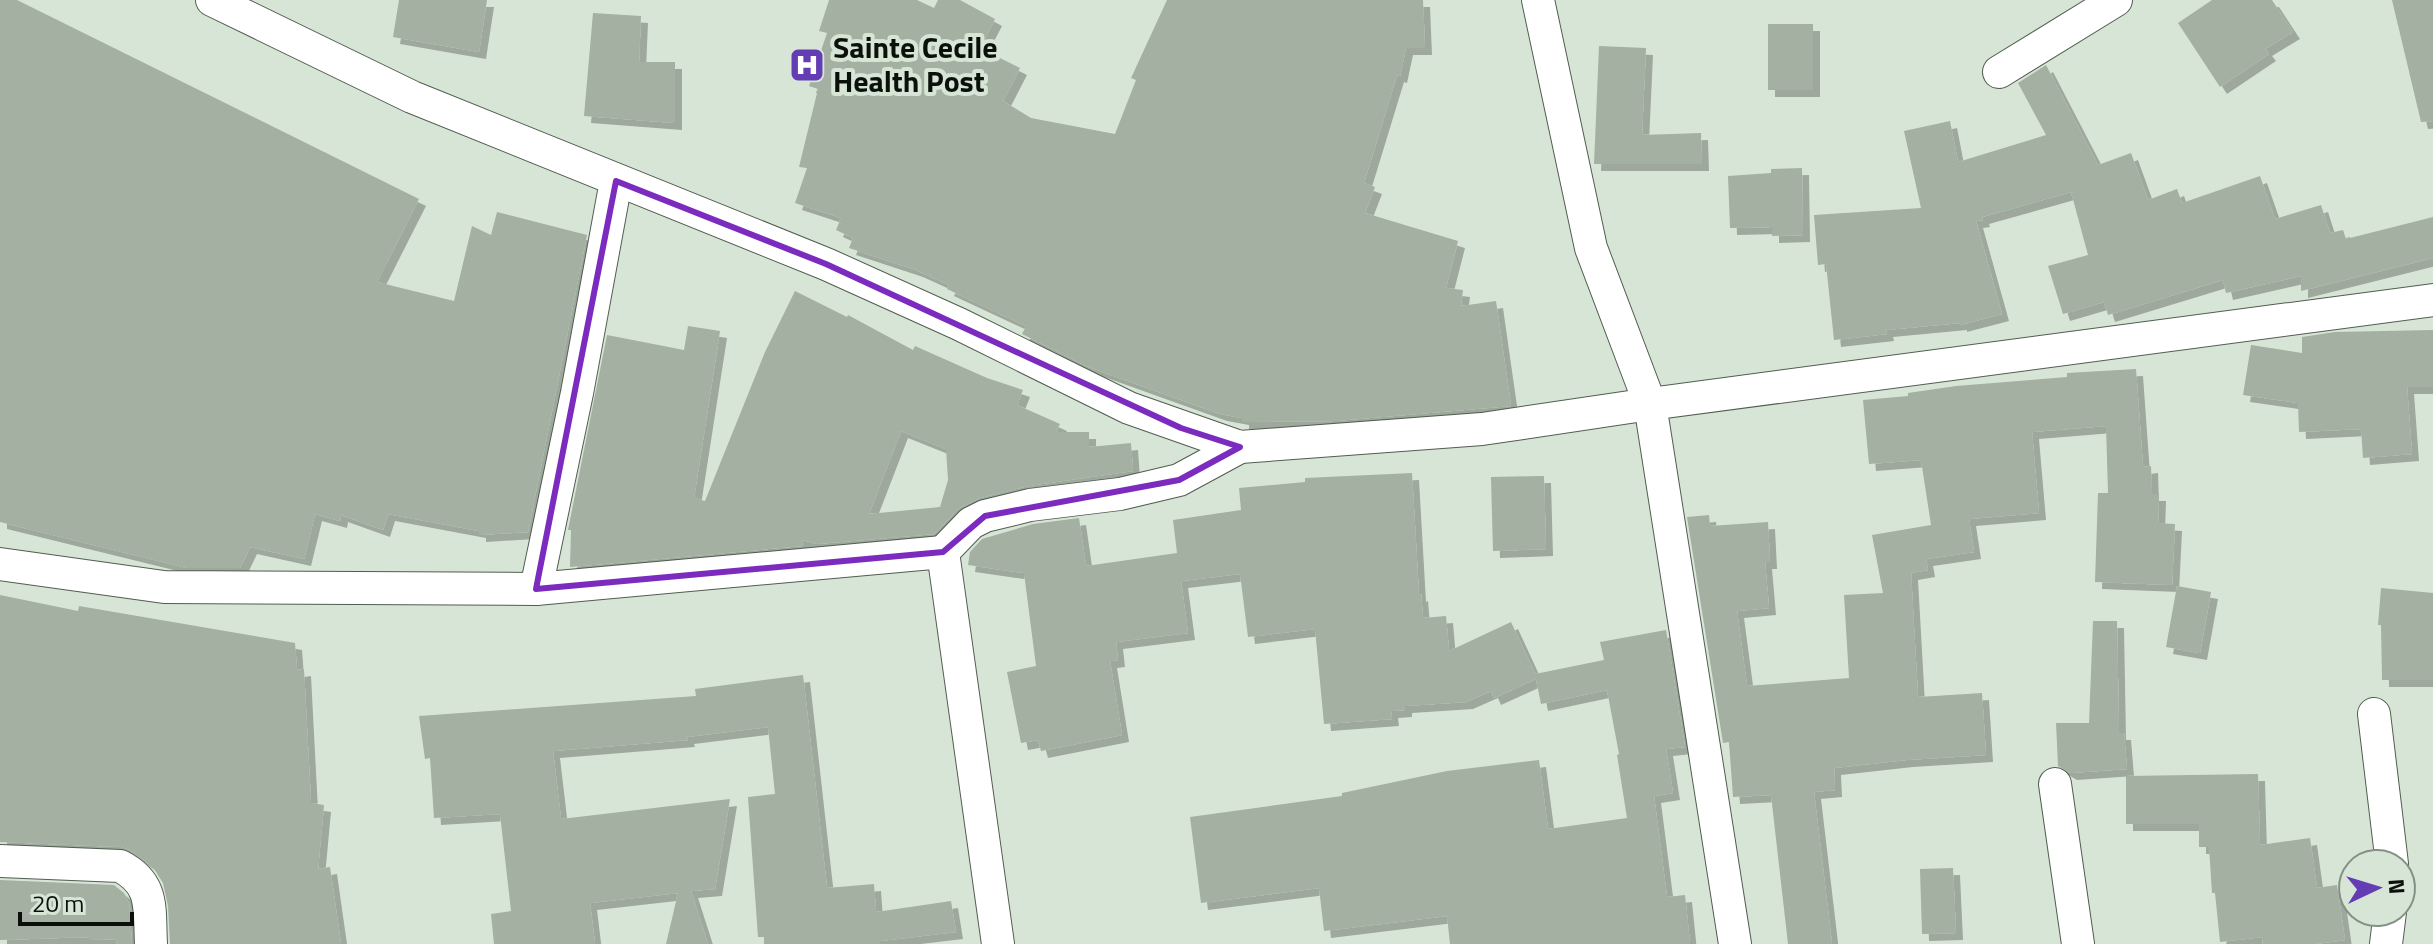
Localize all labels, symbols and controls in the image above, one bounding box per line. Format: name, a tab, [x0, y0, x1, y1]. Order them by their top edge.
place label: Sainte Cecile Health Post	[833, 24, 998, 104]
hospital icon: Sainte Cecile Health Post	[788, 46, 826, 84]
north arrow	[2337, 848, 2417, 928]
scale bar	[20, 876, 132, 926]
text: N	[2379, 878, 2414, 895]
text: 20 m	[32, 885, 84, 921]

